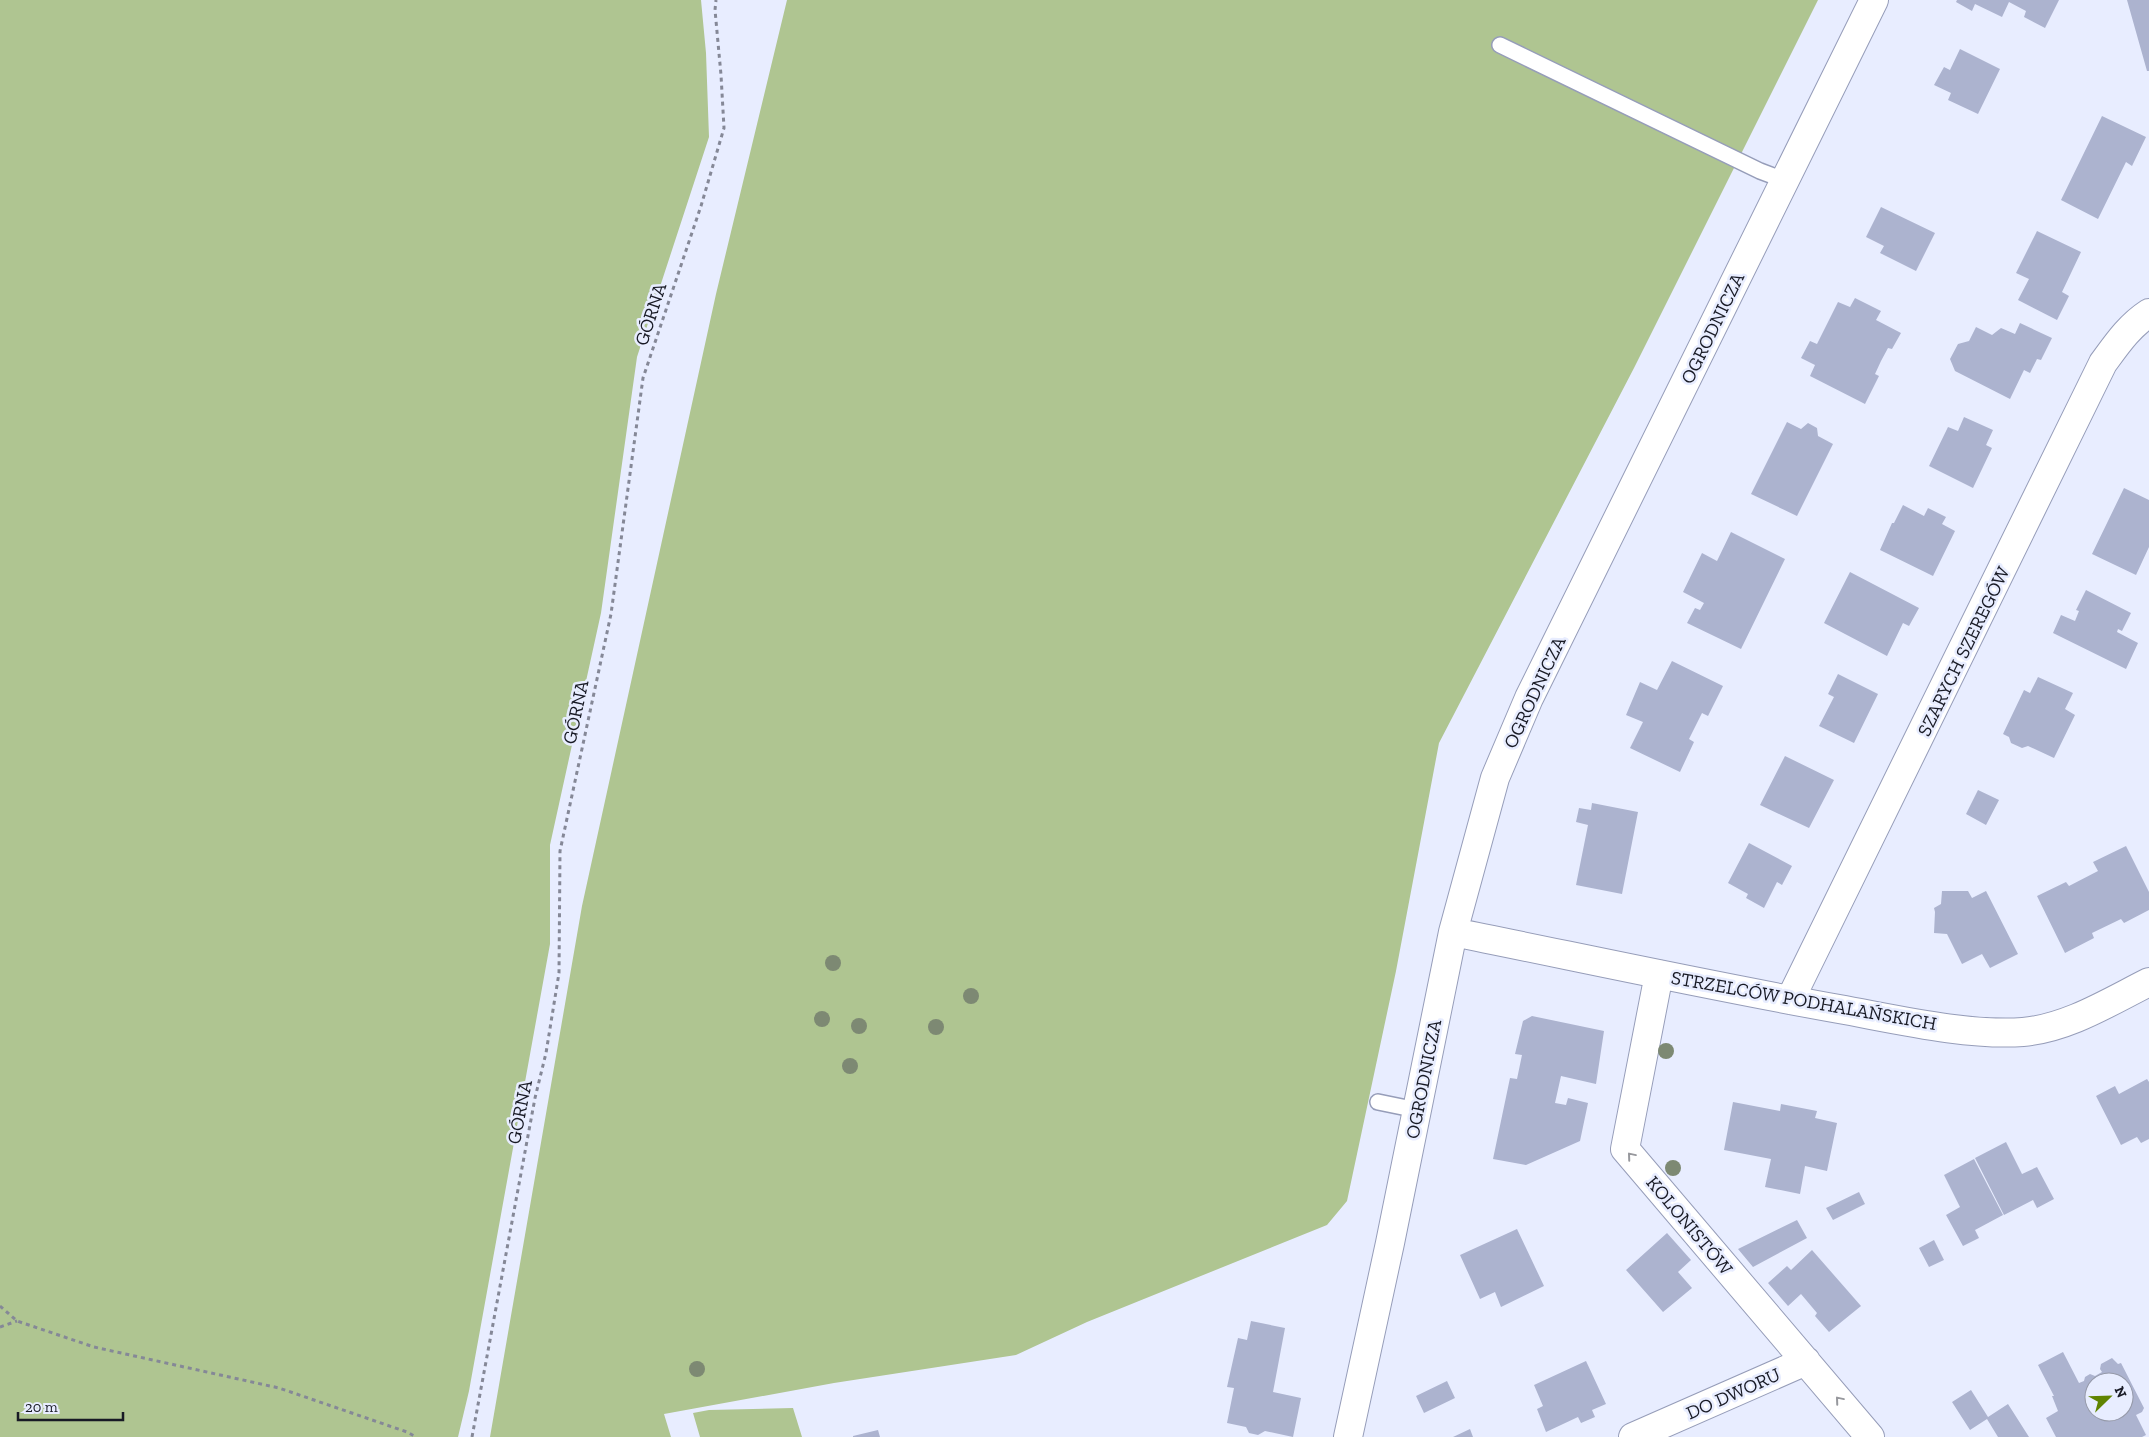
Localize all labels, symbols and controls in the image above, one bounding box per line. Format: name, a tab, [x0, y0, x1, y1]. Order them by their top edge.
street label: OGRODNICZA	[1676, 268, 1750, 388]
street label: GÓRNA	[630, 279, 672, 348]
street label: SZARYCH SZEREGÓW	[1912, 562, 2015, 740]
street label: OGRODNICZA	[1499, 632, 1571, 752]
street label: GÓRNA	[558, 678, 594, 746]
street label: STRZELCÓW PODHALAŃSKICH	[1669, 966, 1938, 1035]
street label: OGRODNICZA	[1401, 1017, 1446, 1141]
street label: GÓRNA	[502, 1078, 537, 1146]
one-way arrow	[1628, 1153, 1637, 1162]
street label: KOLONISTÓW	[1641, 1171, 1738, 1280]
street label: DO DWORU	[1683, 1362, 1784, 1424]
north arrow	[2084, 1372, 2134, 1422]
text: N	[2111, 1384, 2131, 1401]
scale bar	[18, 1390, 122, 1422]
one-way arrow	[1835, 1396, 1844, 1405]
text: 20 m	[25, 1398, 58, 1416]

